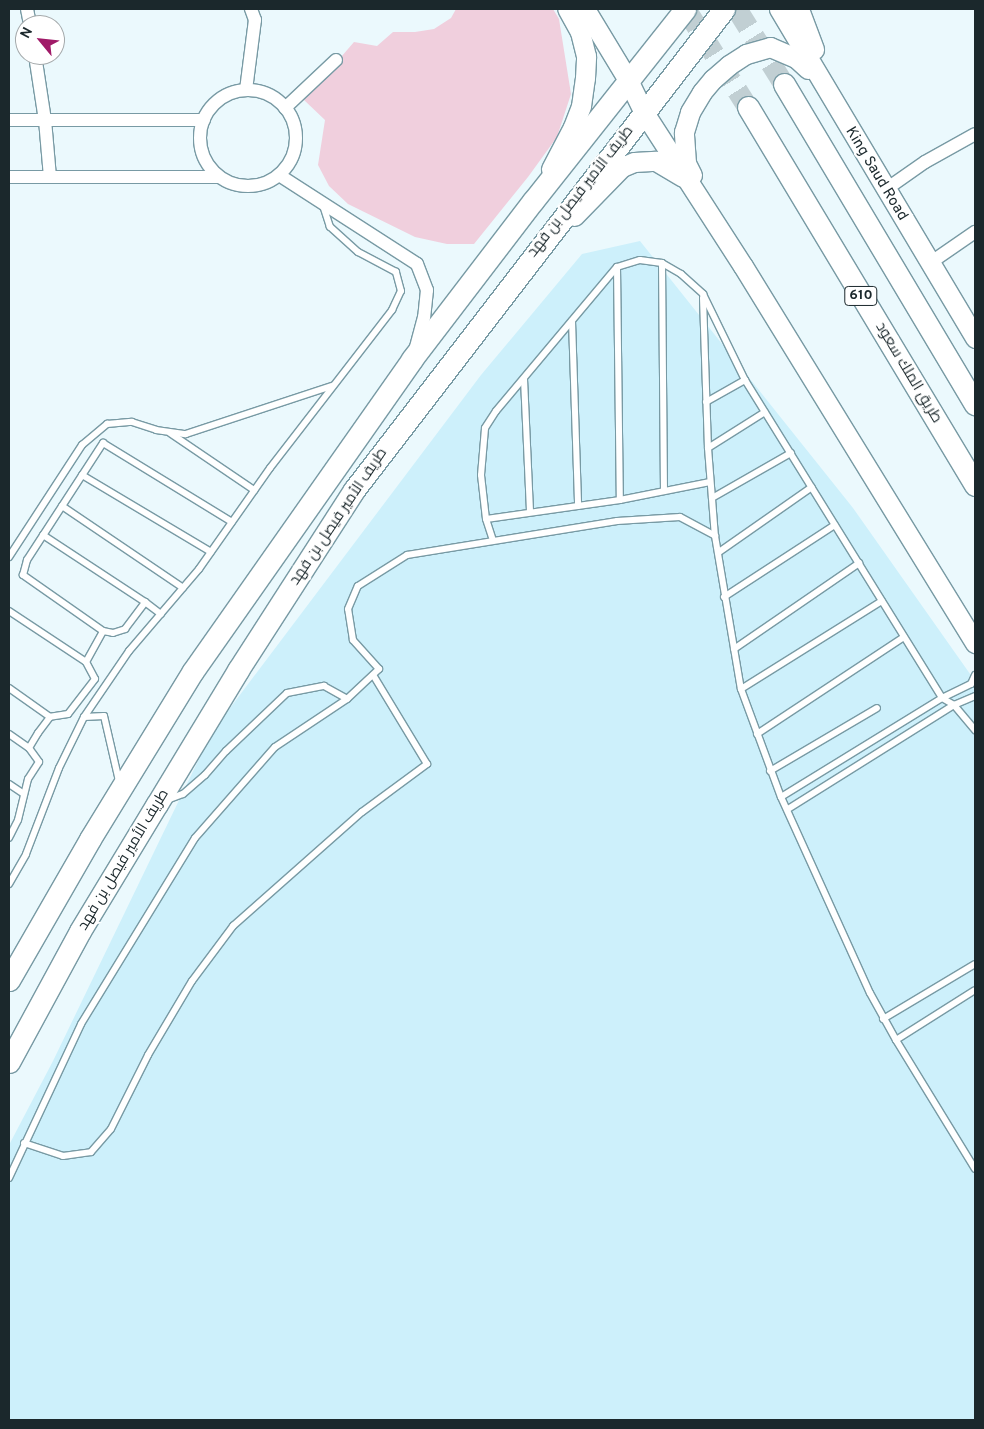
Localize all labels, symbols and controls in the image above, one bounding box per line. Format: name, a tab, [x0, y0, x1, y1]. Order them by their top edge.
north arrow	[15, 15, 65, 65]
text: N	[17, 25, 37, 42]
street label: طريف الأمير فيصل بن فهد	[524, 123, 638, 261]
street label: King Saud Road	[841, 124, 911, 224]
road number: 610	[844, 284, 878, 308]
street label: طريق الملك سعود	[871, 319, 945, 427]
street label: طريف الأمير فيصل بن فهد	[286, 445, 392, 589]
street label: طريف الأمير فيصل بن فهد	[75, 786, 173, 934]

